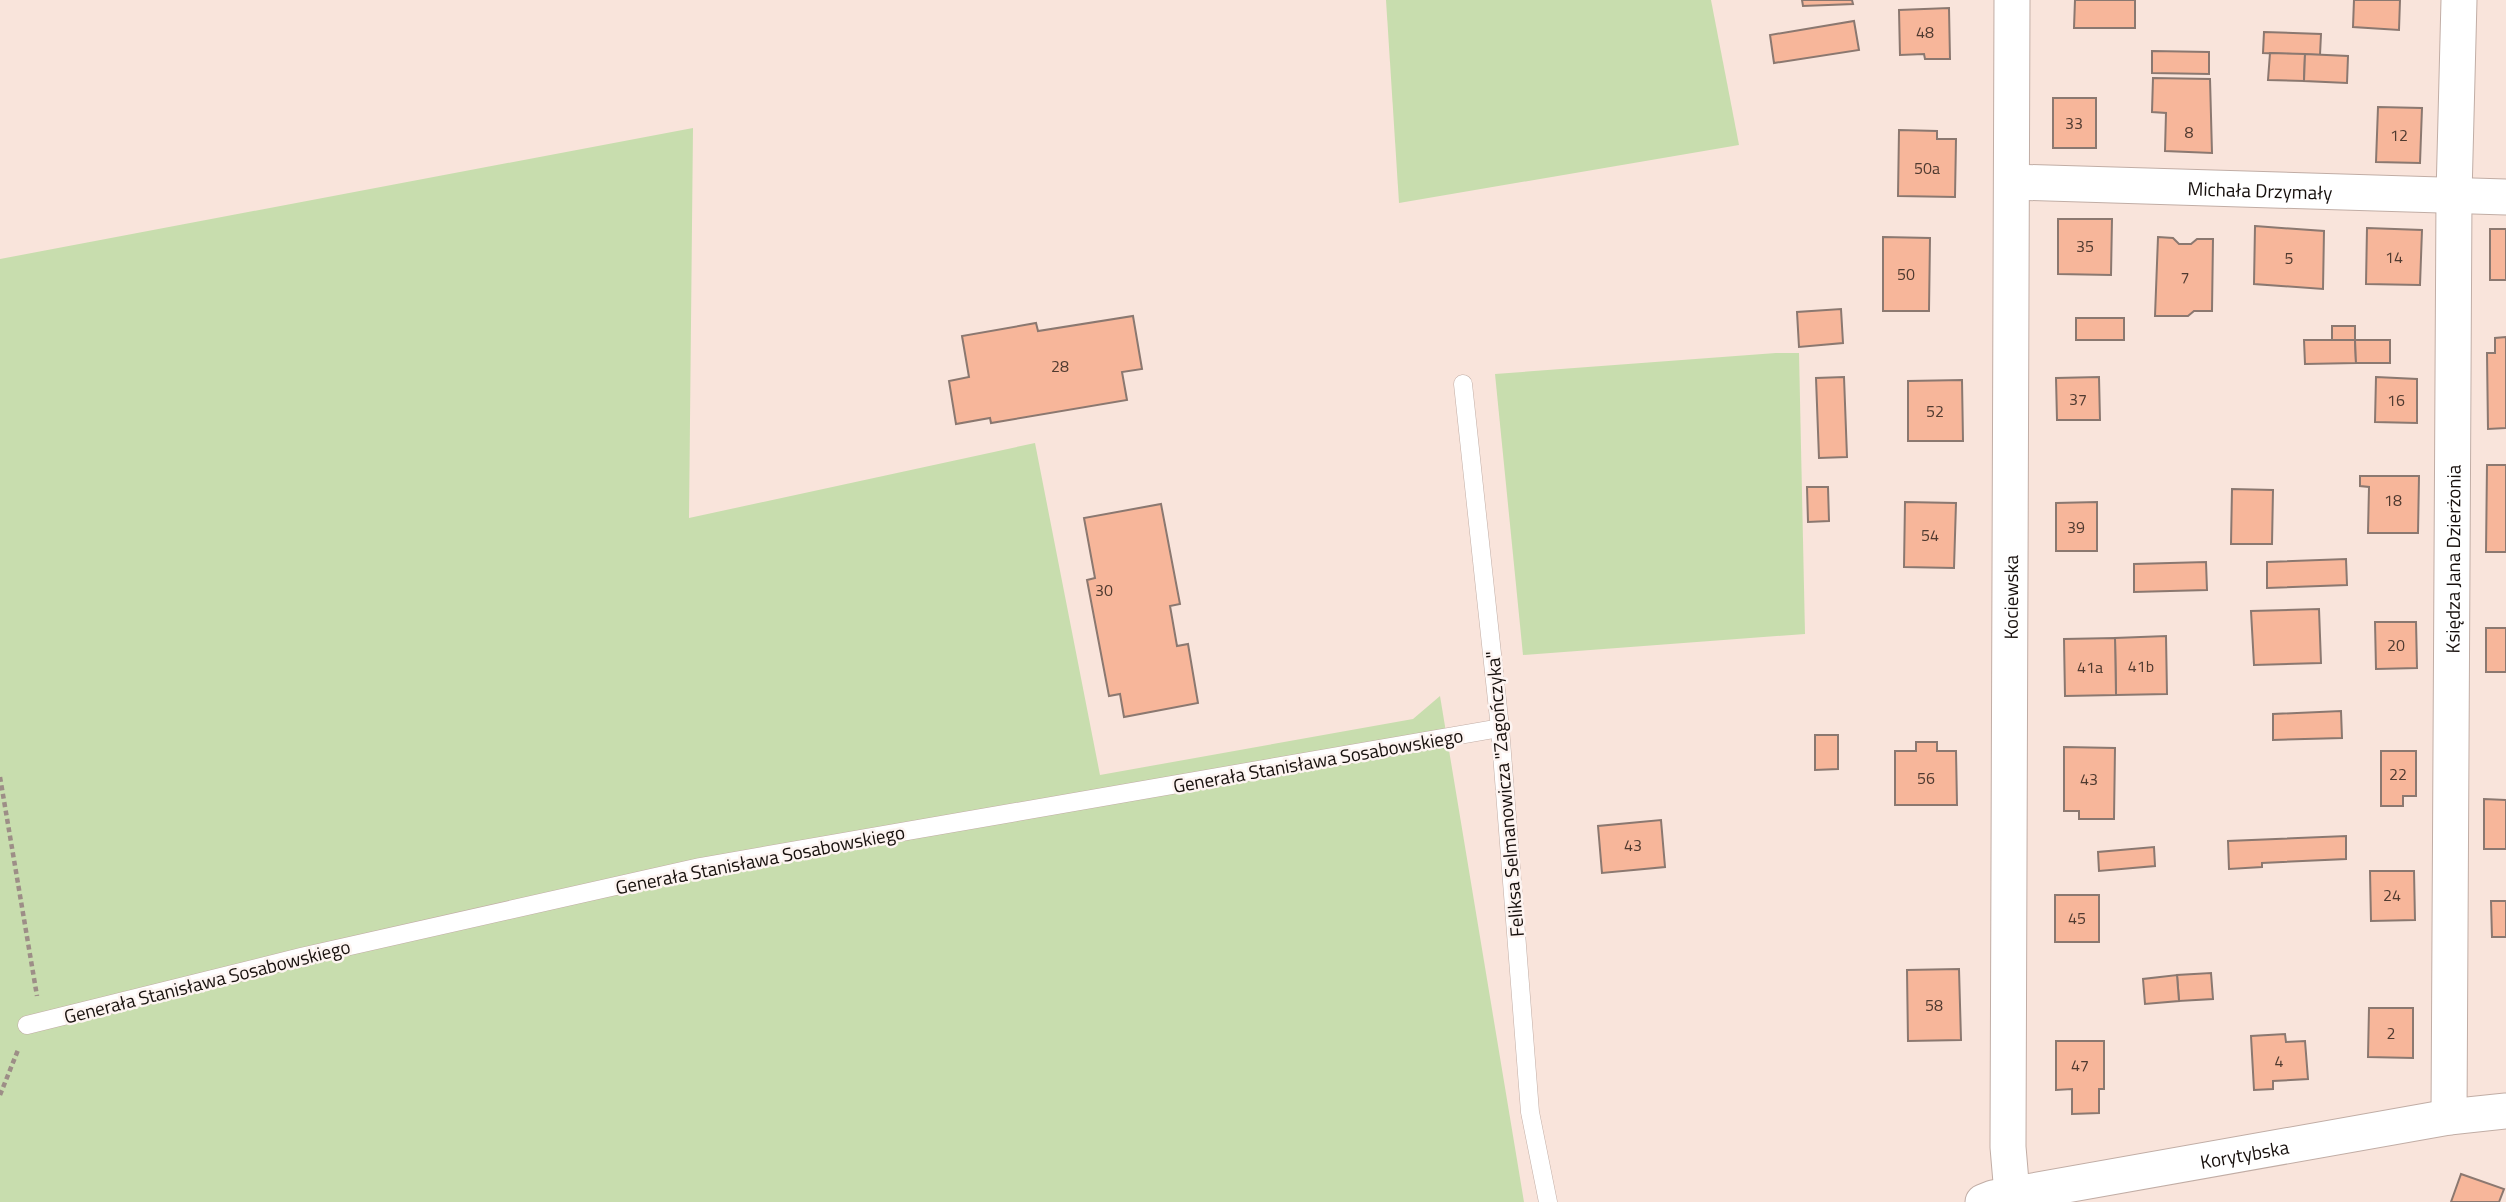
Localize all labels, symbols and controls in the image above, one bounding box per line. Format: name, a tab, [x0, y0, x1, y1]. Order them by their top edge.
house number: 48	[1916, 20, 1934, 44]
house number: 33	[2065, 111, 2083, 135]
house number: 8	[2185, 120, 2194, 144]
house number: 12	[2390, 123, 2408, 147]
house number: 50a	[1914, 156, 1940, 180]
street label: Michała Drzymały	[2187, 173, 2333, 206]
house number: 35	[2076, 234, 2094, 258]
house number: 14	[2385, 245, 2403, 269]
house number: 5	[2285, 246, 2294, 270]
house number: 50	[1897, 262, 1915, 286]
house number: 7	[2181, 265, 2189, 289]
house number: 28	[1051, 354, 1069, 378]
house number: 37	[2069, 387, 2087, 411]
house number: 16	[2387, 388, 2405, 412]
house number: 52	[1926, 399, 1944, 423]
street label: Księdza Jana Dzierżonia	[2437, 464, 2467, 653]
house number: 18	[2384, 488, 2402, 512]
house number: 39	[2067, 515, 2085, 539]
house number: 54	[1921, 523, 1939, 547]
street label: Kociewska	[1995, 554, 2025, 639]
house number: 30	[1095, 578, 1113, 602]
house number: 20	[2387, 633, 2405, 657]
street label: Feliksa Selmanowicza "Zagończyka"	[1477, 650, 1531, 938]
house number: 41b	[2128, 654, 2154, 678]
house number: 41a	[2077, 655, 2103, 679]
street label: Generała Stanisława Sosabowskiego	[1171, 720, 1465, 800]
house number: 22	[2389, 762, 2407, 786]
house number: 56	[1917, 766, 1935, 790]
house number: 43	[2080, 767, 2098, 791]
street label: Generała Stanisława Sosabowskiego	[613, 817, 907, 901]
house number: 43	[1624, 833, 1642, 857]
house number: 24	[2383, 883, 2401, 907]
house number: 45	[2068, 906, 2086, 930]
street label: Generała Stanisława Sosabowskiego	[61, 931, 353, 1031]
house number: 58	[1925, 993, 1943, 1017]
house number: 2	[2387, 1021, 2395, 1045]
house number: 4	[2275, 1049, 2284, 1073]
house number: 47	[2071, 1053, 2089, 1077]
street label: Korytybska	[2198, 1131, 2291, 1175]

